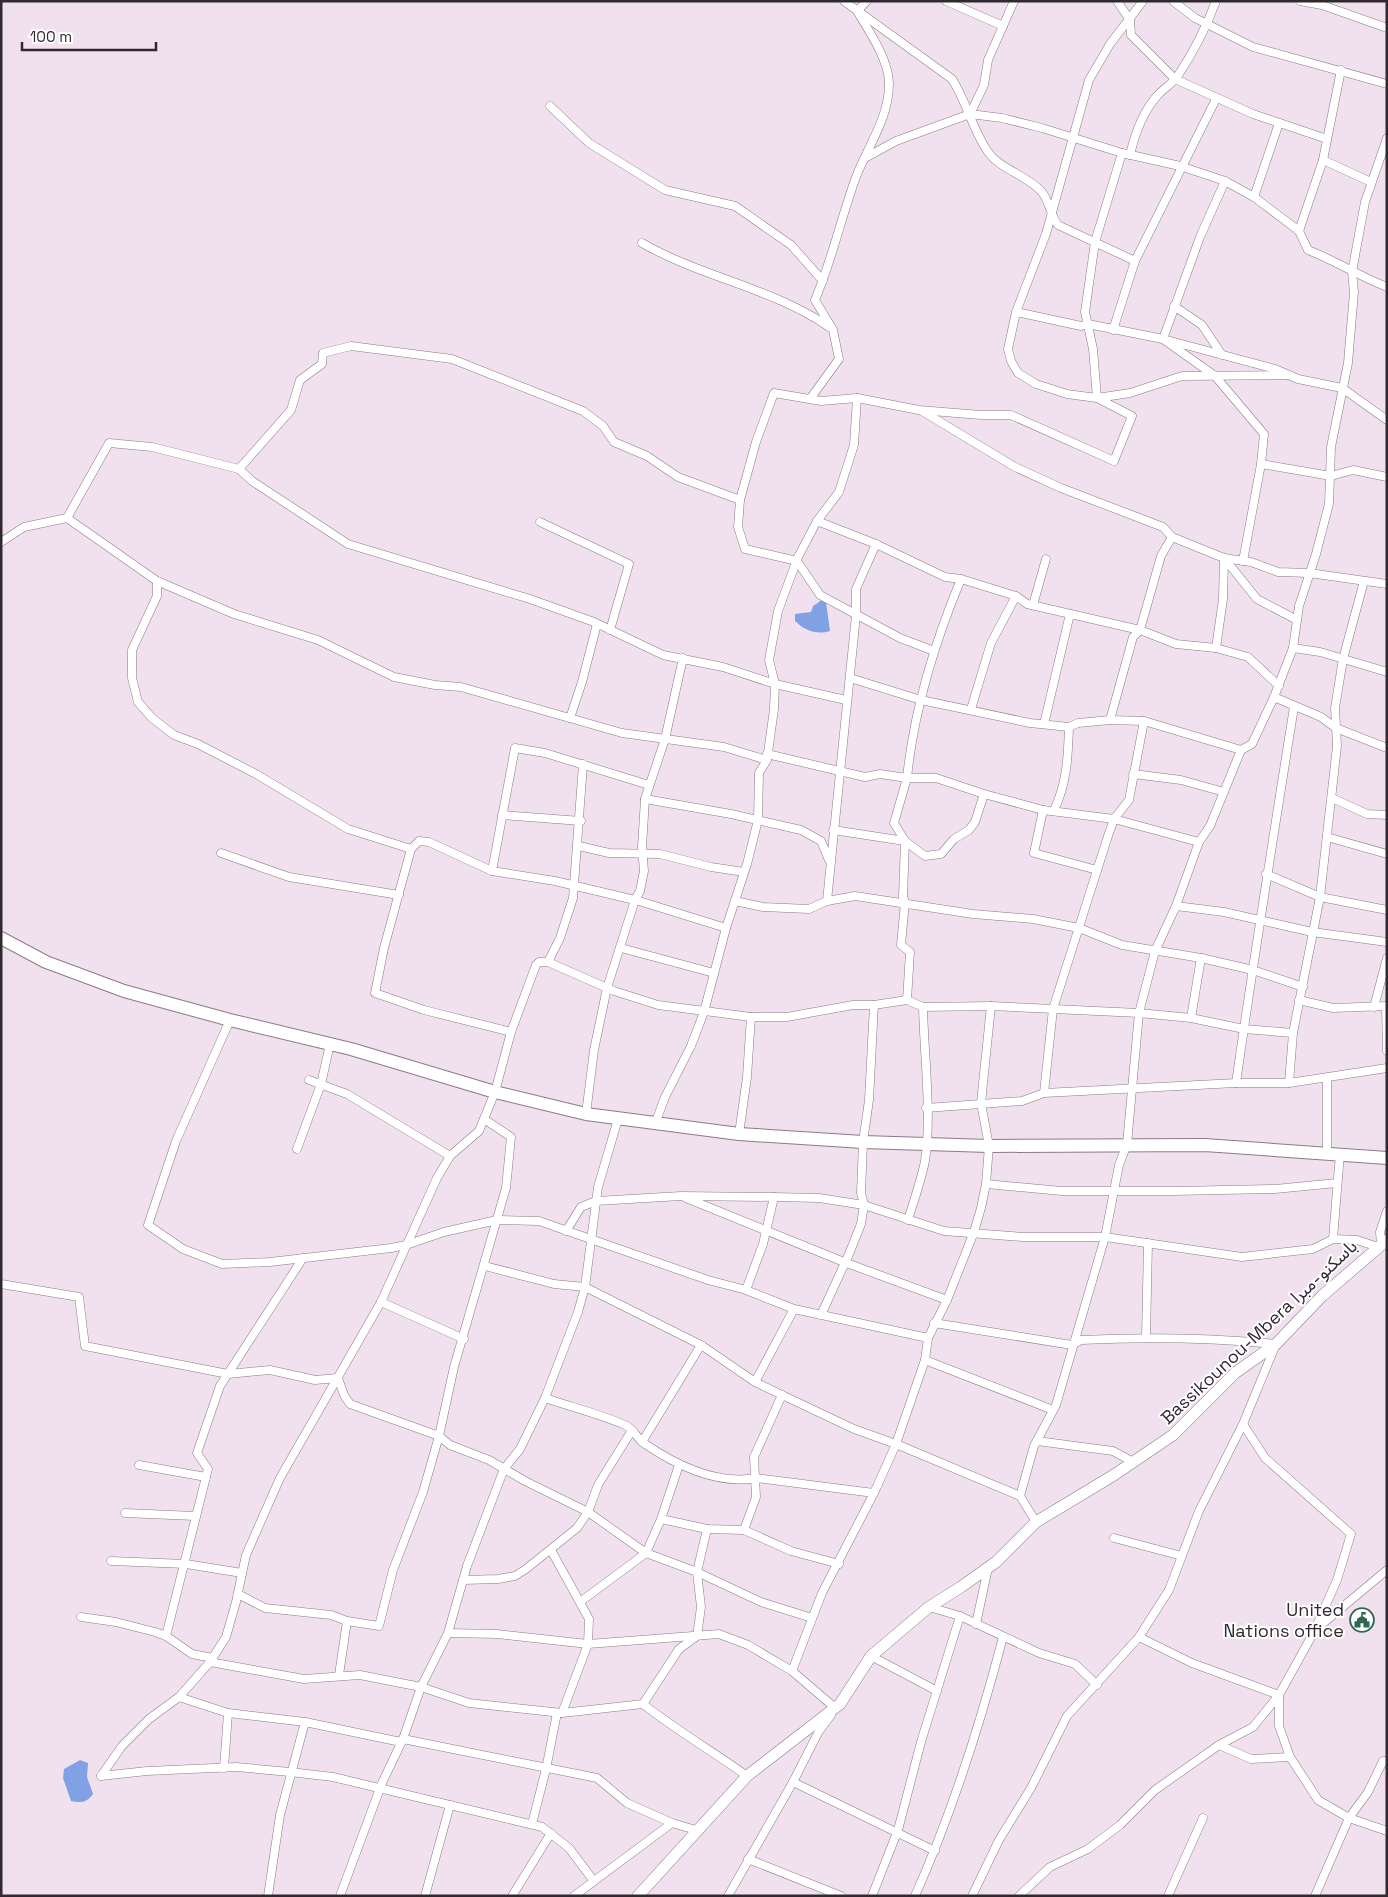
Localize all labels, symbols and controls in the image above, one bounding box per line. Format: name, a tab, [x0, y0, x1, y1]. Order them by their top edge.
scale bar	[22, 20, 156, 52]
text: 100 m	[30, 27, 72, 46]
street label: Bassikounou-Mbera باسكنو-مبرا	[1156, 1234, 1362, 1429]
place label: United Nations office	[1223, 1598, 1344, 1642]
public building icon: United Nations office	[1349, 1607, 1375, 1633]

